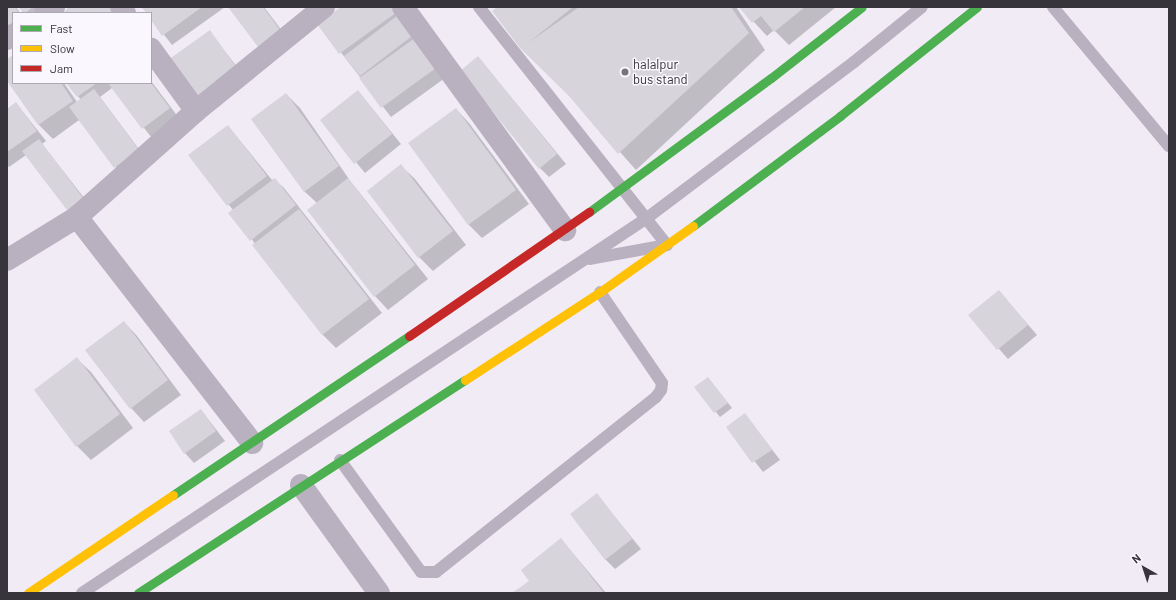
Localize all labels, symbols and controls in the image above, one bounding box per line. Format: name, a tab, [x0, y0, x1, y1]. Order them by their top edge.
legend	[12, 12, 152, 84]
text: Fast	[50, 21, 73, 35]
text: Slow	[50, 41, 75, 55]
place label: halalpur bus stand	[633, 57, 688, 88]
text: Jam	[50, 61, 73, 75]
marker: halalpur bus stand	[620, 67, 630, 77]
north arrow	[1124, 548, 1164, 588]
text: N	[1129, 551, 1143, 566]

